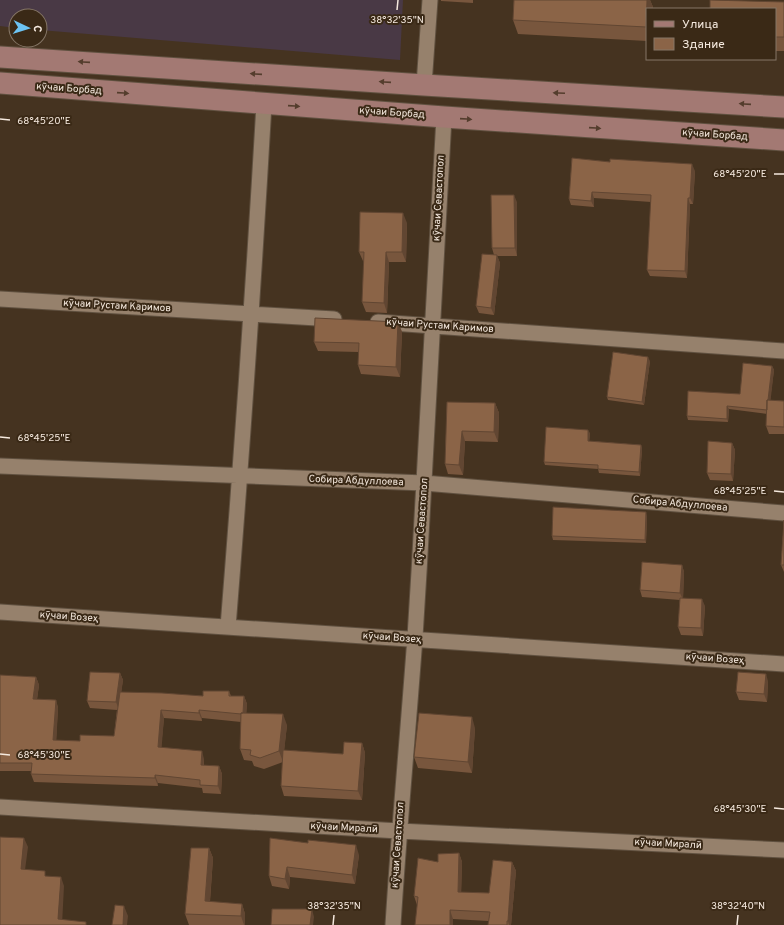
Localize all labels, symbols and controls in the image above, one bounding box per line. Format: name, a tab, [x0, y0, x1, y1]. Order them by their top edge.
north arrow	[8, 8, 48, 48]
legend	[646, 8, 776, 60]
text: 38°32'35"N	[370, 14, 424, 27]
text: Улица	[682, 17, 718, 33]
text: С	[30, 25, 44, 33]
text: Здание	[682, 37, 725, 53]
one-way arrow	[78, 59, 90, 66]
one-way arrow	[250, 70, 262, 77]
one-way arrow	[379, 79, 391, 86]
street label: кӯчаи Борбад	[36, 80, 103, 98]
one-way arrow	[117, 89, 129, 96]
one-way arrow	[552, 90, 565, 96]
one-way arrow	[739, 101, 751, 108]
one-way arrow	[288, 103, 300, 110]
street label: кӯчаи Борбад	[359, 104, 426, 122]
text: 68°45'20"E	[17, 115, 71, 128]
one-way arrow	[460, 115, 472, 122]
one-way arrow	[589, 124, 601, 131]
street label: кӯчаи Борбад	[682, 126, 749, 144]
street label: кӯчаи Севастопол	[430, 155, 448, 241]
text: 68°45'20"E	[713, 168, 767, 181]
street label: кӯчаи Рустам Каримов	[63, 297, 171, 315]
street label: кӯчаи Рустам Каримов	[386, 316, 494, 336]
text: 68°45'25"E	[17, 432, 71, 445]
street label: Собира Абдуллоева	[308, 473, 404, 489]
street label: кӯчаи Севастопол	[413, 478, 431, 564]
text: 68°45'25"E	[713, 485, 767, 498]
street label: Собира Абдуллоева	[632, 493, 728, 515]
street label: кӯчаи Возеҳ	[39, 608, 99, 626]
street label: кӯчаи Возеҳ	[362, 629, 422, 647]
street label: кӯчаи Возеҳ	[685, 650, 745, 668]
text: 68°45'30"E	[17, 749, 71, 762]
street label: кӯчаи Севастопол	[389, 802, 407, 888]
text: 68°45'30"E	[713, 803, 767, 816]
street label: кӯчаи Миралӣ	[310, 820, 378, 836]
street label: кӯчаи Миралӣ	[634, 836, 702, 852]
text: 38°32'35"N	[307, 900, 361, 913]
text: 38°32'40"N	[711, 900, 765, 913]

